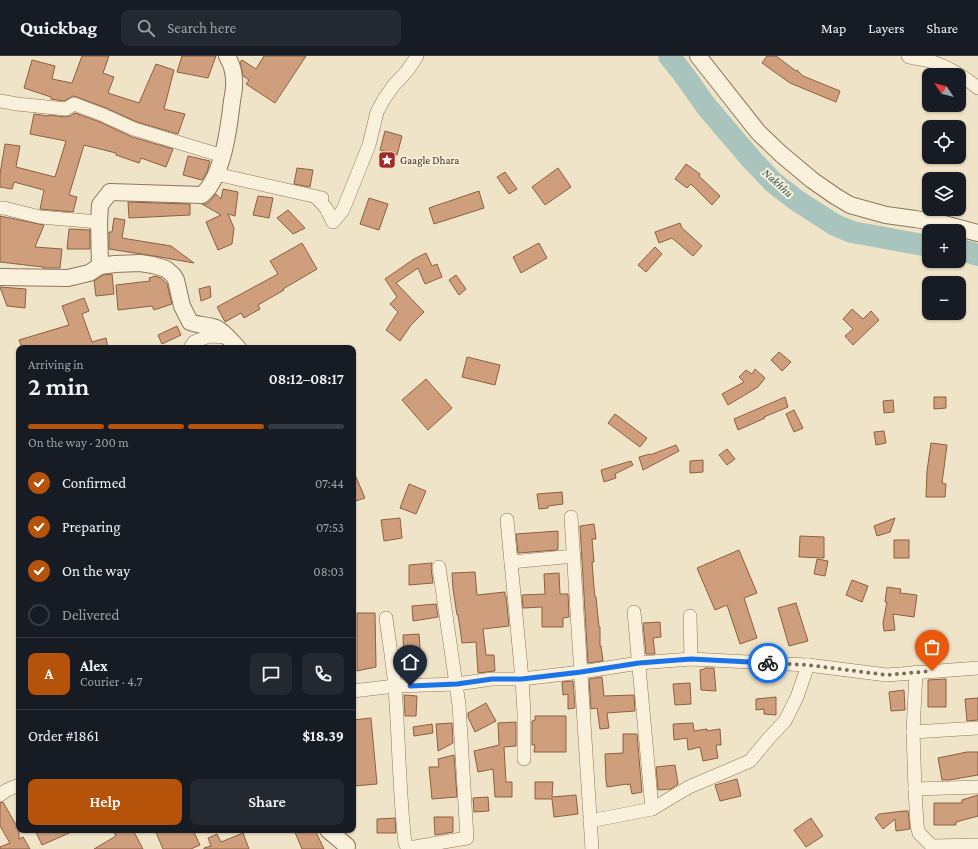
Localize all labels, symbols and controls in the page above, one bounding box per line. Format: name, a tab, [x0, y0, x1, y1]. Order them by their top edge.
search box	[121, 10, 401, 46]
text: Quickbag	[20, 17, 97, 38]
icon: search	[135, 17, 157, 39]
text: Search here	[167, 20, 236, 36]
text: Map	[821, 20, 846, 36]
text: Layers	[868, 20, 905, 36]
text: Share	[927, 20, 958, 36]
north arrow	[922, 68, 966, 112]
map controls	[922, 68, 966, 320]
button: locate	[922, 120, 966, 164]
place icon: Gaagle Dhara	[377, 150, 397, 170]
place label: Gaagle Dhara	[400, 154, 459, 167]
water label: Nakhhu	[760, 166, 796, 200]
button: layers	[922, 172, 966, 216]
button: +	[922, 224, 966, 268]
button: −	[922, 276, 966, 320]
text: Arriving in	[28, 357, 84, 372]
text: 08:12–08:17	[269, 371, 344, 387]
text: 2 min	[28, 372, 89, 401]
text: On the way · 200 m	[28, 435, 129, 450]
icon: check	[28, 472, 50, 494]
text: Confirmed	[62, 475, 126, 491]
text: 07:44	[315, 476, 344, 491]
icon: check	[28, 516, 50, 538]
text: Preparing	[62, 519, 121, 535]
text: 07:53	[316, 520, 344, 535]
icon: check	[28, 560, 50, 582]
text: On the way	[62, 563, 130, 579]
text: 08:03	[313, 564, 344, 579]
text: Delivered	[62, 607, 119, 623]
pin	[915, 630, 949, 671]
icon: bag	[921, 636, 943, 658]
courier	[748, 643, 788, 683]
pin	[393, 645, 427, 686]
icon: home	[399, 651, 421, 673]
icon: bike	[757, 652, 779, 674]
button: chat	[250, 653, 292, 695]
button: phone	[302, 653, 344, 695]
text: Alex	[80, 658, 108, 674]
text: A	[45, 666, 53, 682]
text: Courier · 4.7	[80, 674, 143, 689]
text: Order #1861	[28, 728, 99, 744]
text: $18.39	[303, 728, 344, 744]
button: Help	[28, 779, 182, 825]
button: Share	[190, 779, 344, 825]

